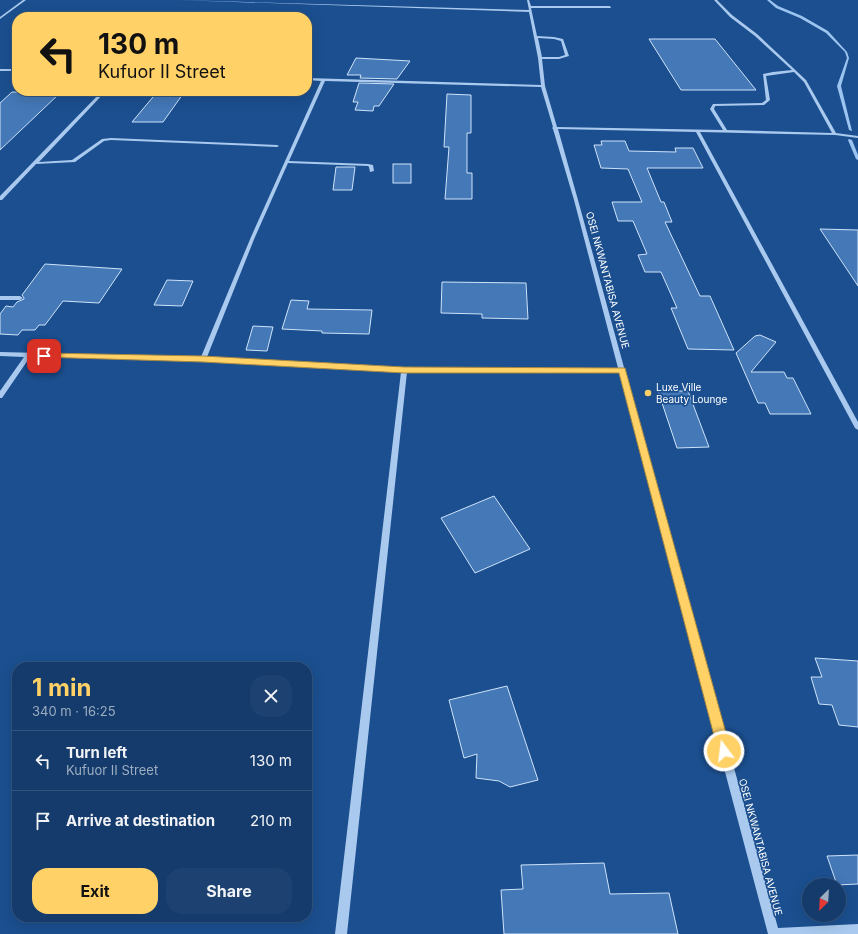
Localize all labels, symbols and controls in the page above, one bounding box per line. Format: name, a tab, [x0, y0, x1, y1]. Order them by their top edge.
text: 130 m	[98, 27, 179, 61]
icon: left	[32, 28, 84, 80]
text: Kufuor II Street	[98, 61, 226, 82]
street label: OSEI NKWANTABISA AVENUE	[584, 210, 632, 350]
pin	[27, 339, 61, 373]
icon: arrive	[33, 345, 55, 367]
place label: Luxe Ville Beauty Lounge	[656, 381, 728, 405]
marker: Luxe Ville Beauty Lounge	[643, 388, 653, 398]
text: 1 min	[32, 673, 91, 702]
button: close	[250, 675, 292, 717]
text: 340 m · 16:25	[32, 703, 116, 719]
position arrow	[703, 730, 745, 772]
text: Turn left	[66, 743, 127, 762]
icon: left	[32, 750, 54, 772]
text: 130 m	[250, 751, 292, 770]
text: Kufuor II Street	[66, 762, 158, 778]
street label: OSEI NKWANTABISA AVENUE	[737, 777, 785, 917]
icon: arrive	[32, 810, 54, 832]
text: Arrive at destination	[66, 811, 215, 830]
text: 210 m	[250, 811, 292, 830]
button: Exit	[32, 868, 158, 914]
button: Share	[166, 868, 292, 914]
north arrow	[802, 878, 846, 922]
map controls	[802, 878, 846, 922]

